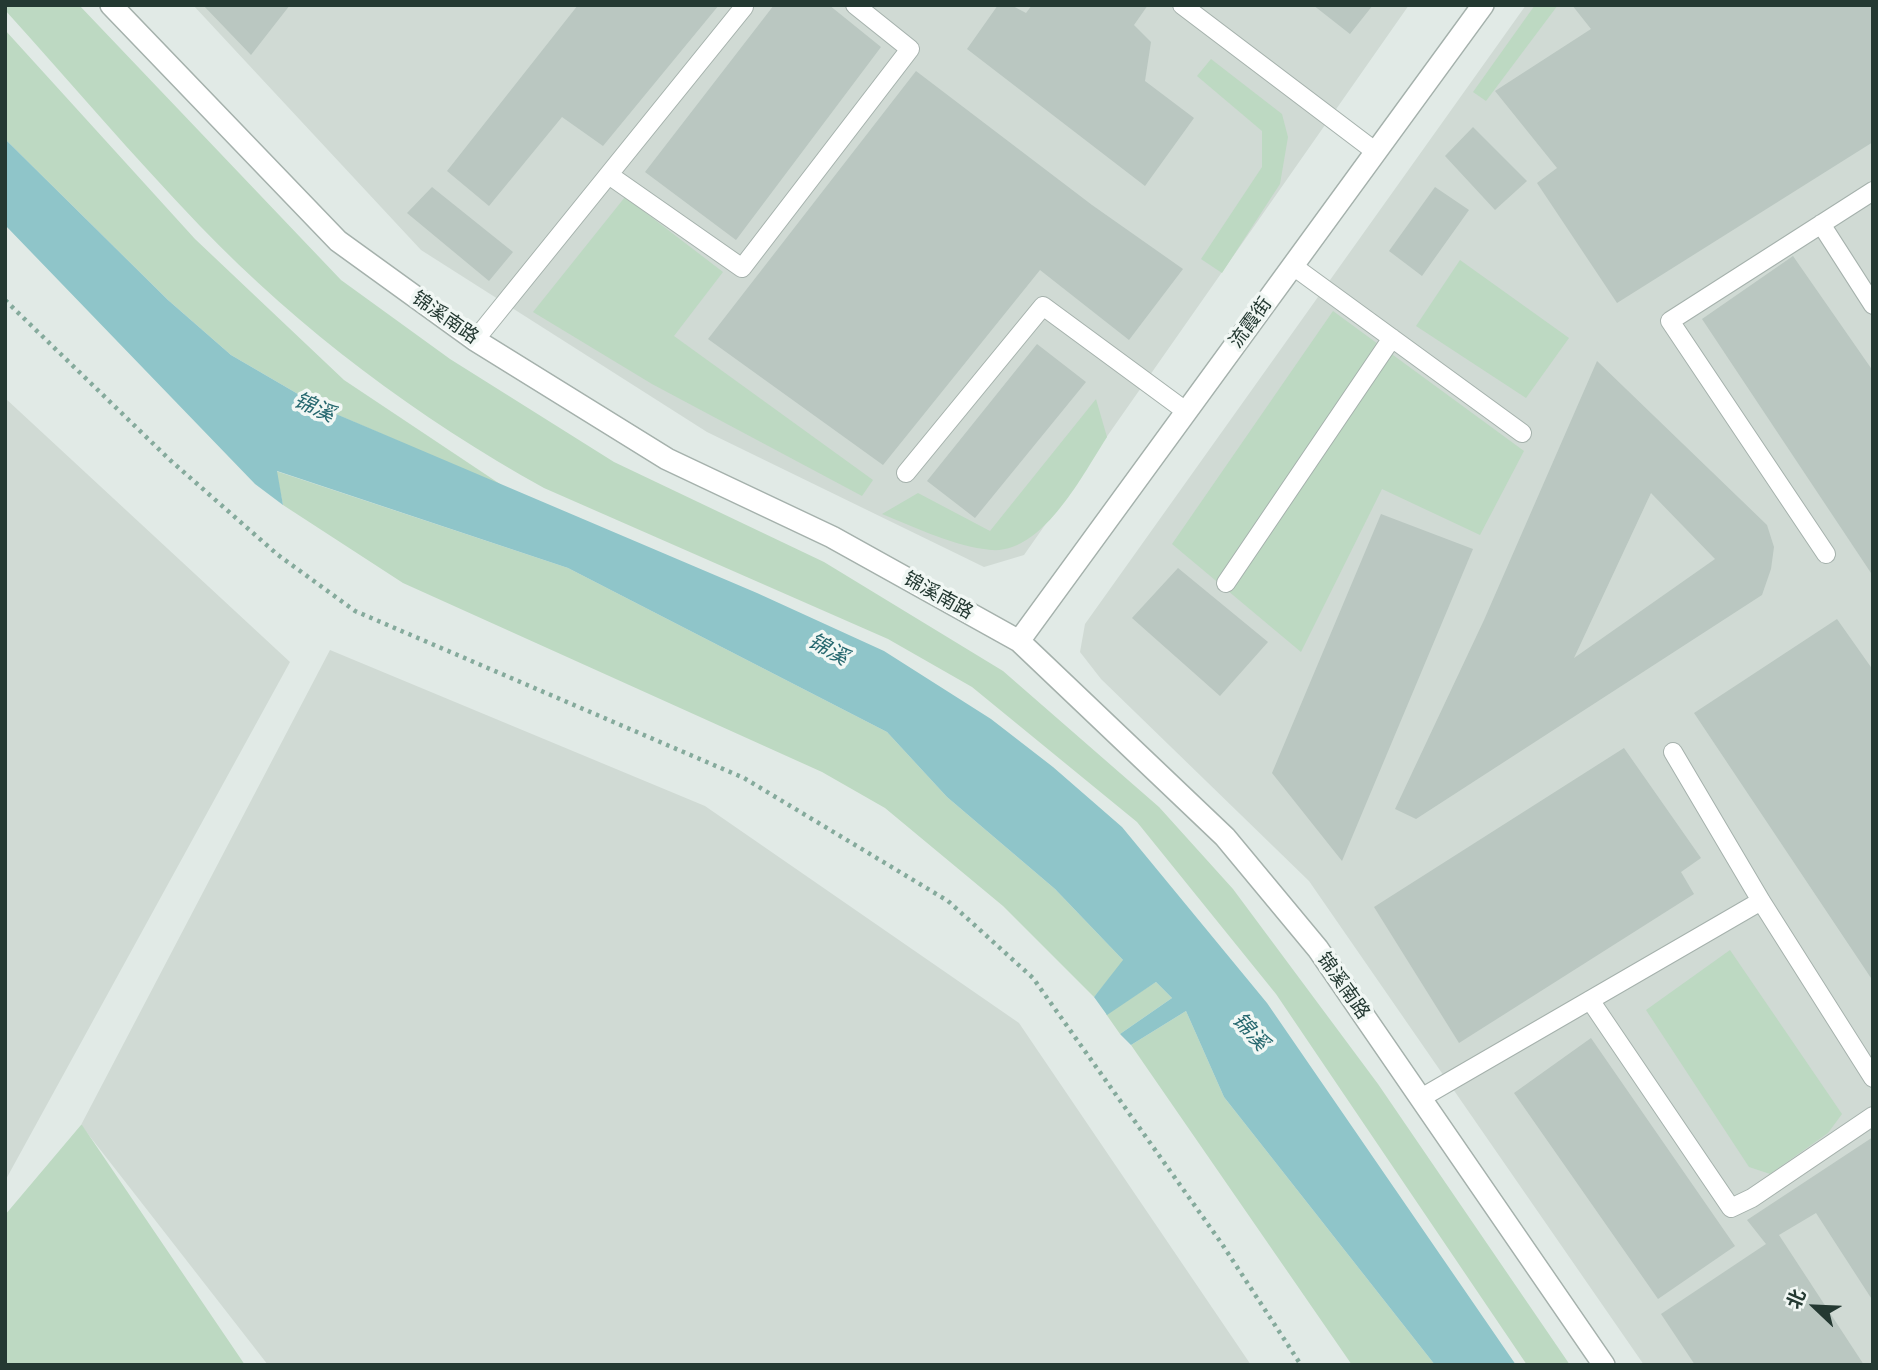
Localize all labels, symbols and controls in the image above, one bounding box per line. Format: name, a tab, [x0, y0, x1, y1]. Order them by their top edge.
street label: 锦溪南路	[407, 287, 483, 349]
street label: 流霞街	[1225, 293, 1277, 353]
water label: 锦溪	[290, 388, 338, 428]
street label: 锦溪南路	[899, 568, 977, 624]
water label: 锦溪	[804, 629, 852, 671]
street label: 锦溪南路	[1312, 948, 1374, 1024]
water label: 锦溪	[1227, 1008, 1273, 1056]
north arrow	[1780, 1272, 1850, 1342]
text: 北	[1780, 1285, 1811, 1313]

